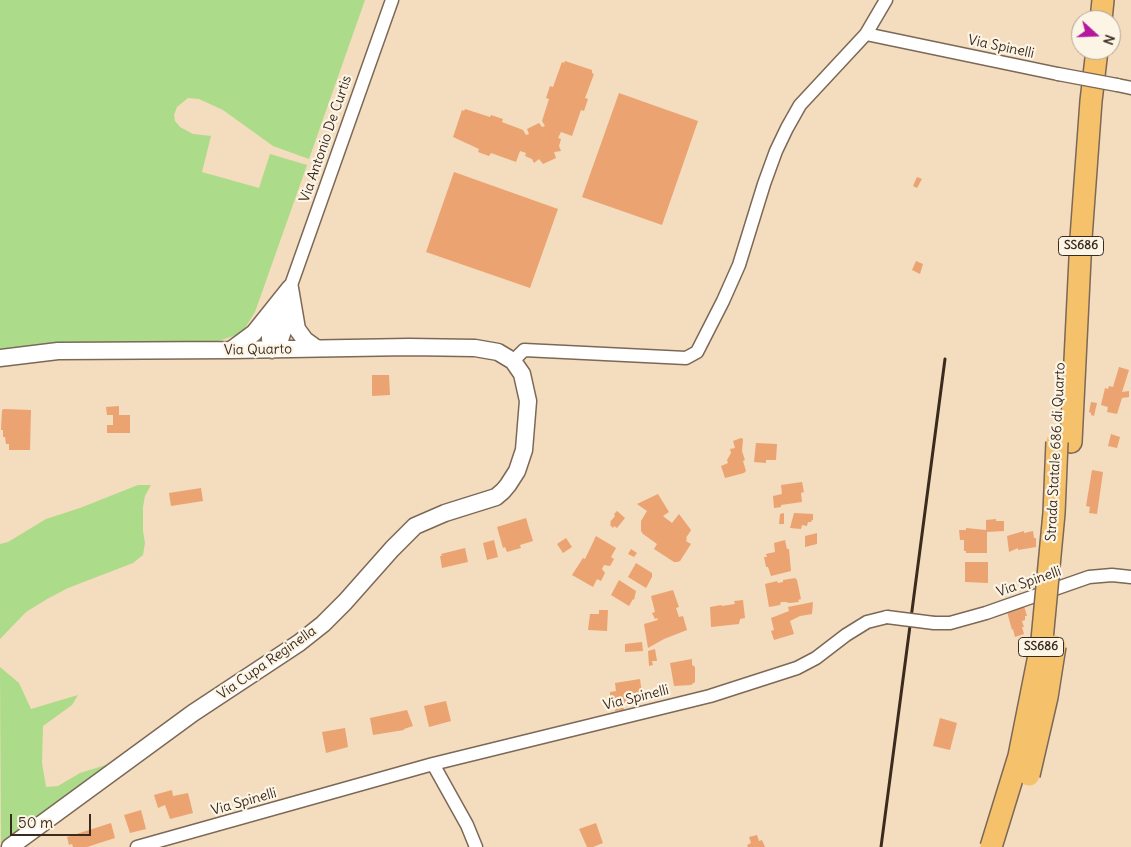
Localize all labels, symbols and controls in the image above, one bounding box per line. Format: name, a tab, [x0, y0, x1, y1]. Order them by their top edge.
north arrow	[1071, 10, 1121, 60]
street label: Via Spinelli	[966, 32, 1036, 62]
text: N	[1099, 32, 1119, 47]
street label: Via Antonio De Curtis	[296, 73, 356, 205]
road number: SS686	[1058, 237, 1104, 256]
street label: Via Quarto	[224, 341, 292, 359]
street label: Strada Statale 686 di Quarto	[1043, 362, 1069, 542]
street label: Via Spinelli	[995, 563, 1063, 601]
street label: Via Cupa Reginella	[214, 623, 320, 703]
road number: SS686	[1018, 638, 1064, 656]
street label: Via Spinelli	[601, 682, 671, 714]
street label: Via Spinelli	[209, 785, 279, 819]
scale bar	[12, 804, 94, 836]
text: 50 m	[18, 813, 53, 832]

